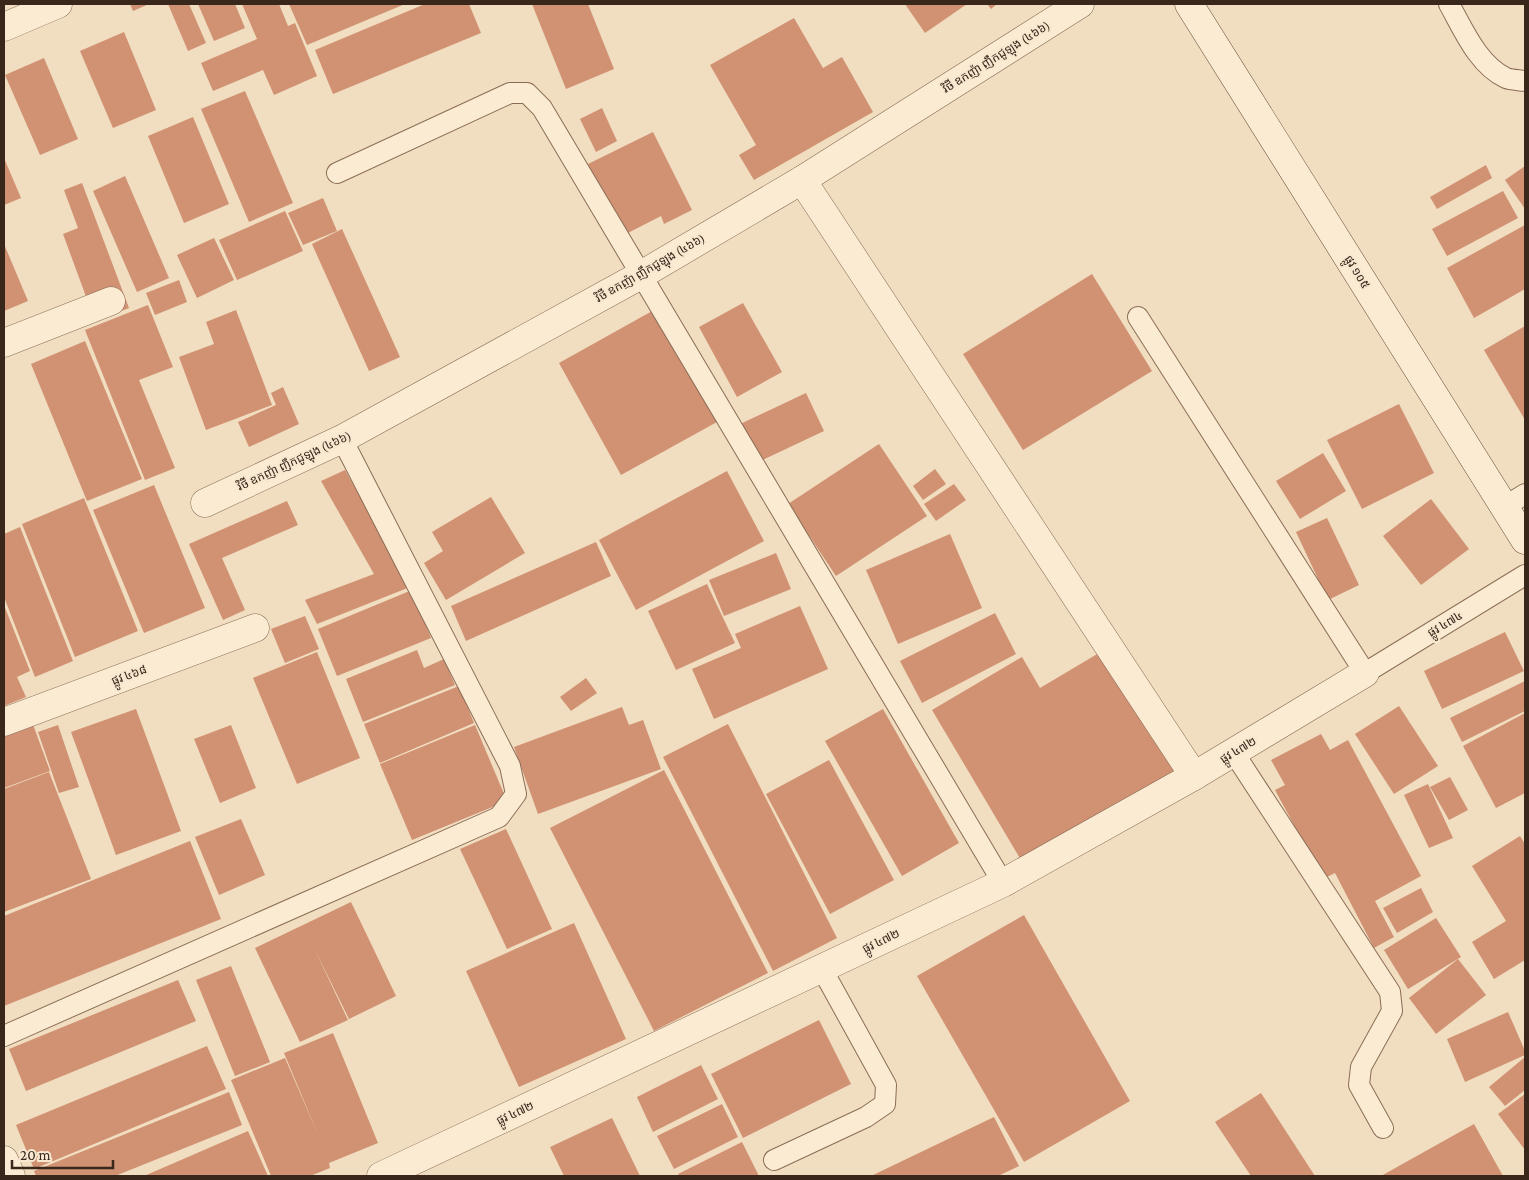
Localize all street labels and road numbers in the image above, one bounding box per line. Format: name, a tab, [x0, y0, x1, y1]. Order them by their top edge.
street label: វិថី ឧកញ៉ា ញឹកជូឡុង (៤៦៦)	[939, 18, 1054, 99]
street label: វិថី ឧកញ៉ា ញឹកជូឡុង (៤៦៦)	[592, 230, 709, 308]
street label: ផ្លូវ ១០៥	[1338, 253, 1373, 293]
street label: វិថី ឧកញ៉ា ញឹកជូឡុង (៤៦៦)	[234, 428, 355, 496]
street label: ផ្លូវ ៤៧៤	[1425, 608, 1467, 643]
street label: ផ្លូវ ៤៦៨	[109, 662, 150, 691]
street label: ផ្លូវ ៤៧២	[1217, 734, 1260, 769]
street label: ផ្លូវ ៤៧២	[860, 926, 904, 959]
street label: ផ្លូវ ៤៧២	[494, 1098, 538, 1131]

